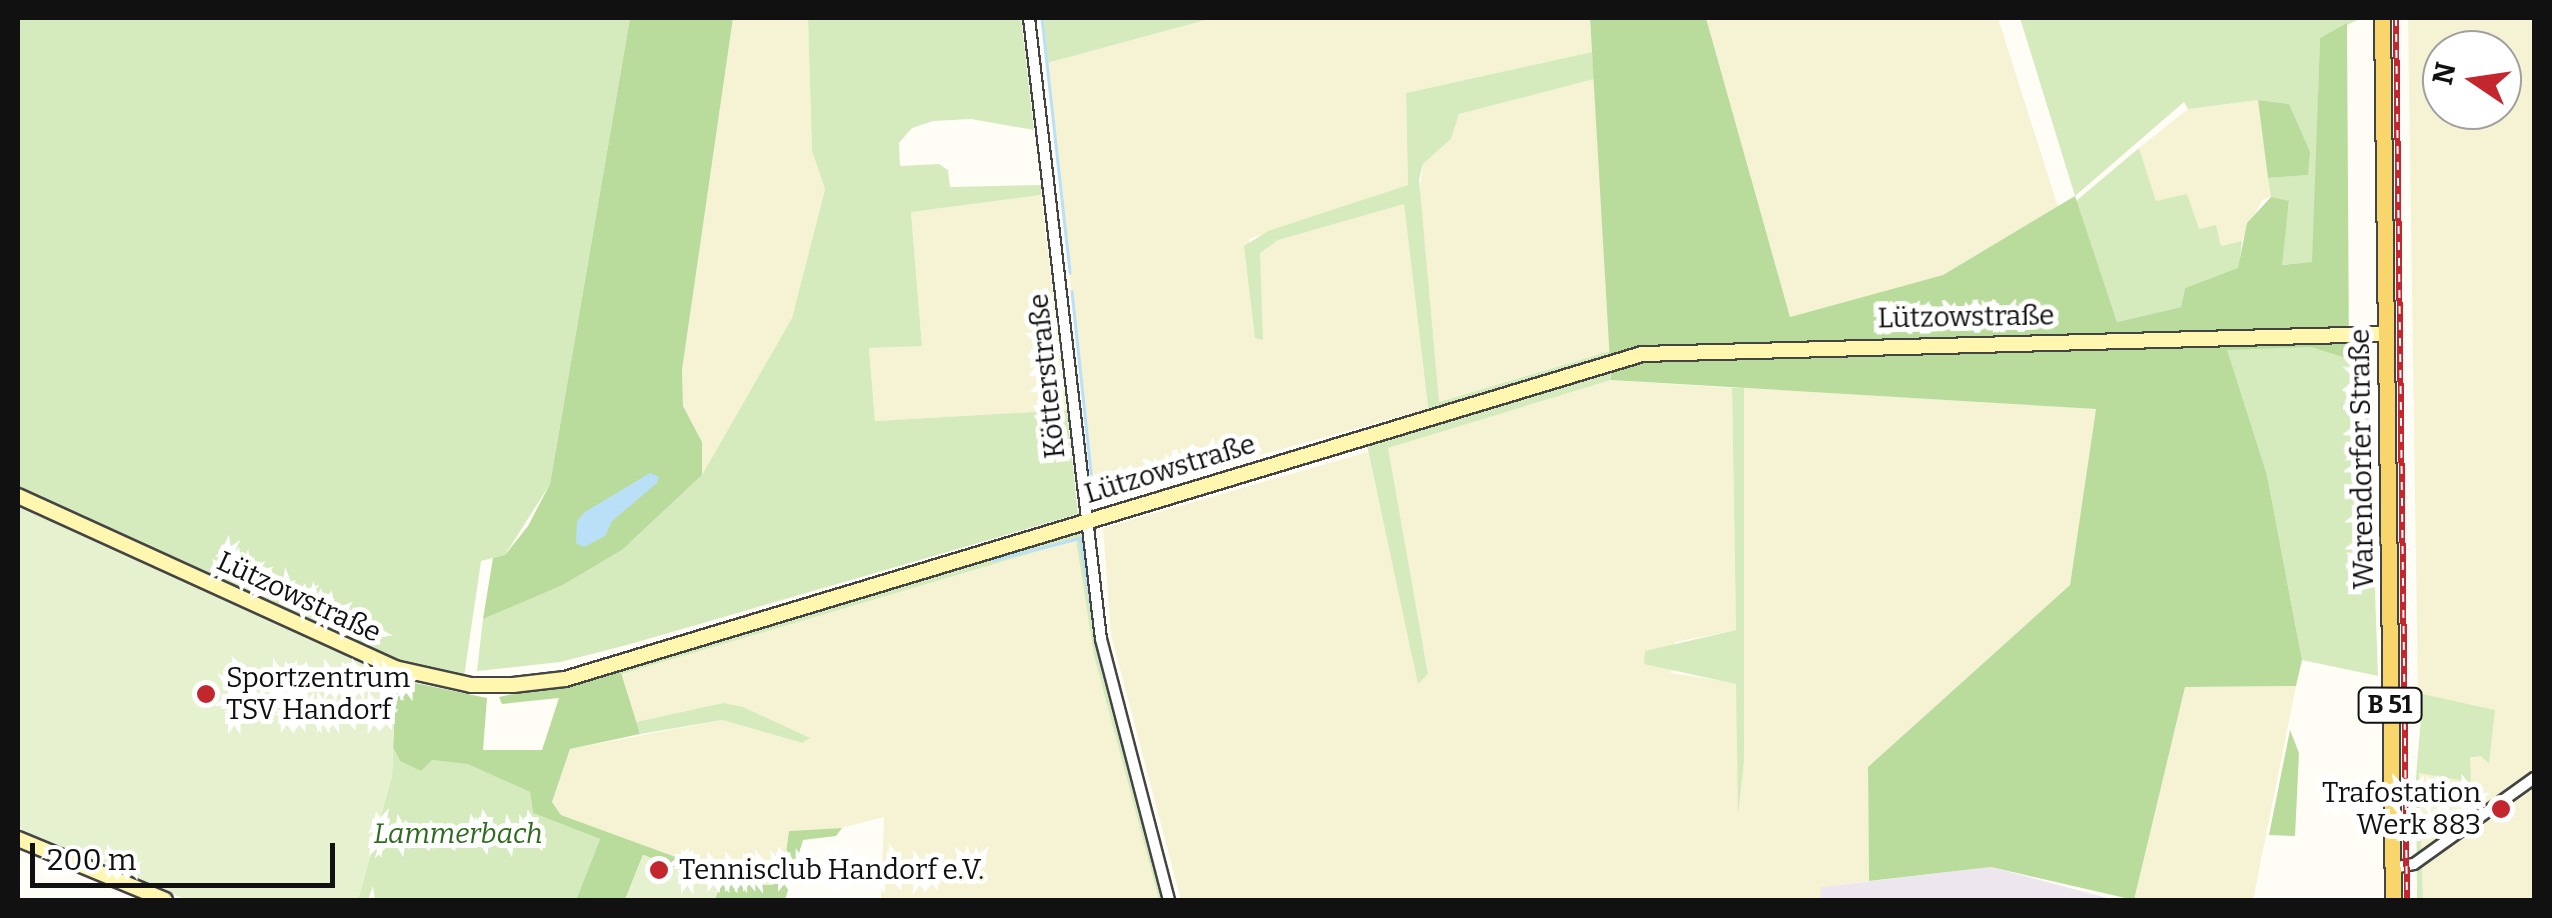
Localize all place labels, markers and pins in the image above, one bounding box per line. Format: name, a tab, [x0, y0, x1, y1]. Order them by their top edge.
place label: Sportzentrum TSV Handorf	[226, 661, 410, 727]
marker: Sportzentrum TSV Handorf	[195, 683, 217, 705]
place label: Trafostation Werk 883	[2322, 776, 2481, 842]
marker: Trafostation Werk 883	[2490, 798, 2512, 820]
place label: Tennisclub Handorf e.V.	[679, 853, 984, 887]
marker: Tennisclub Handorf e.V.	[648, 859, 670, 881]

